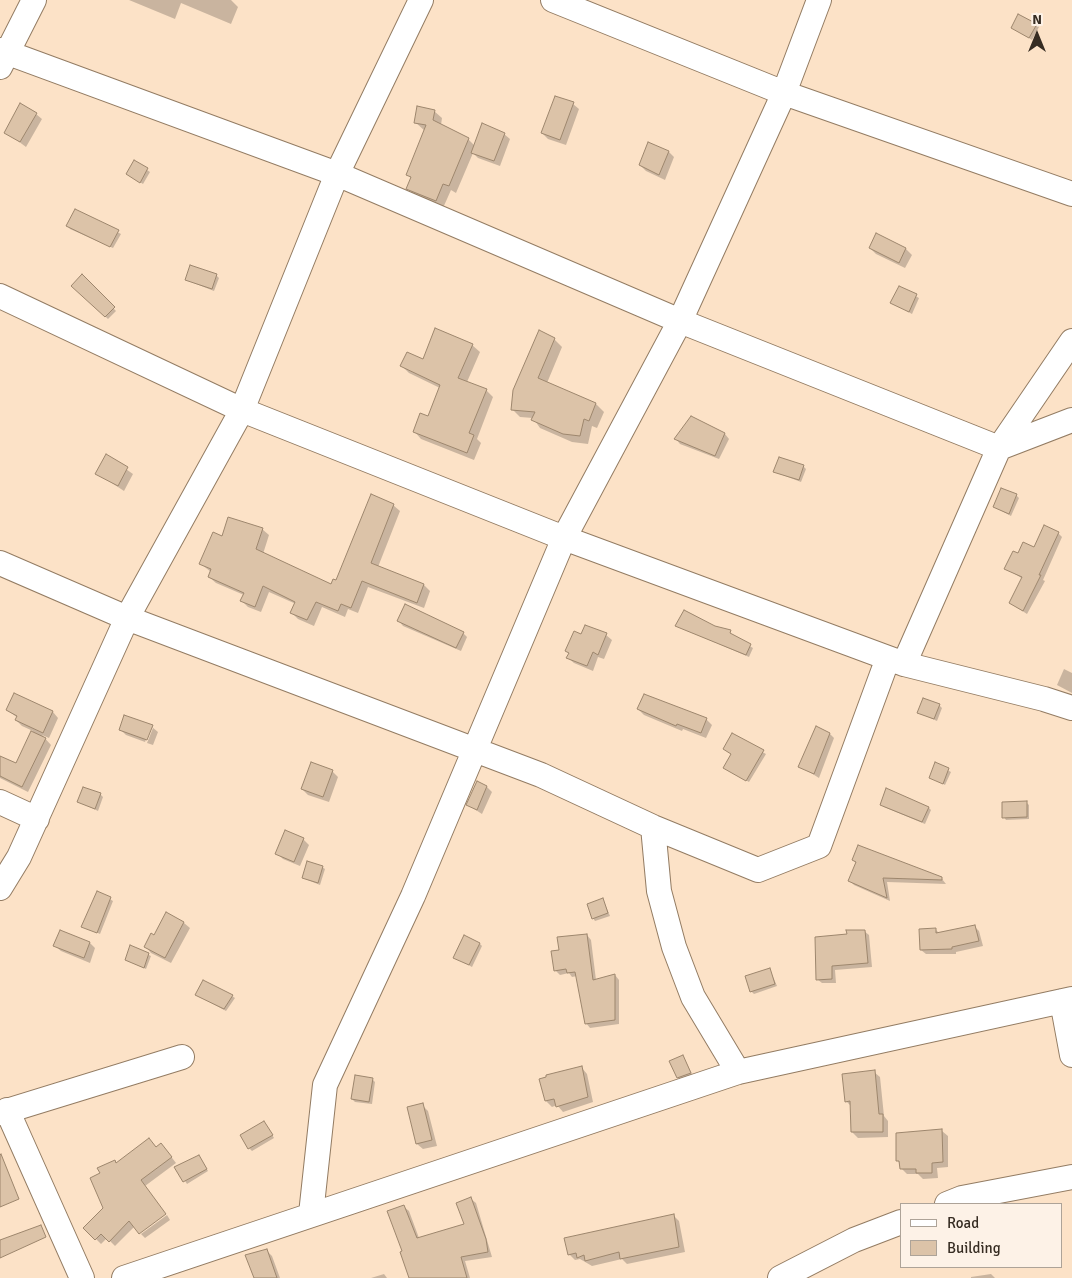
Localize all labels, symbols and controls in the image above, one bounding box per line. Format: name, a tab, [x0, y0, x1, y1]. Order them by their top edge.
north arrow	[1012, 10, 1062, 60]
text: N	[1032, 11, 1042, 28]
legend	[900, 1203, 1062, 1268]
text: Road	[947, 1214, 979, 1232]
text: Building	[947, 1239, 1001, 1257]

